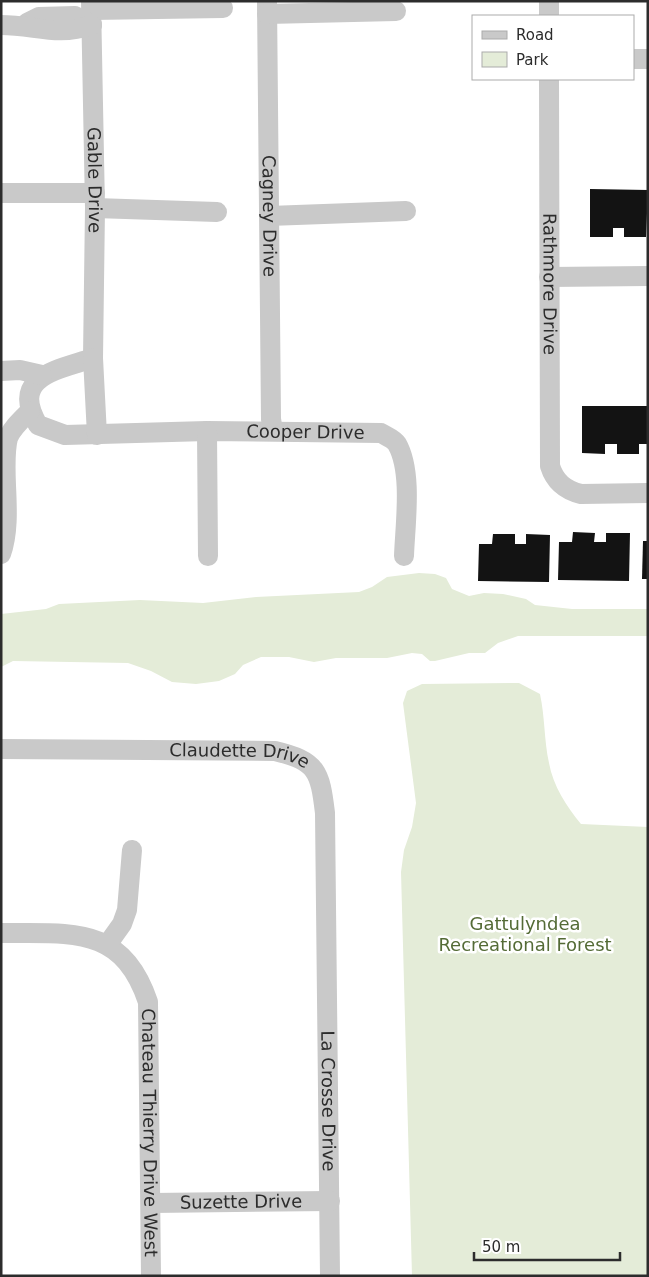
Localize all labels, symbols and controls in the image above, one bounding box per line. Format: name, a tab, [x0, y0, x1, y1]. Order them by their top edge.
legend	[472, 15, 634, 80]
text: Road	[516, 26, 554, 44]
text: Park	[516, 51, 549, 69]
street label: Gable Drive	[83, 127, 106, 233]
street label: Cagney Drive	[258, 155, 281, 277]
street label: Rathmore Drive	[539, 213, 561, 355]
street label: Cooper Drive	[246, 420, 365, 443]
street label: Claudette Drive	[169, 739, 314, 772]
park label: Gattulyndea Recreational Forest	[438, 913, 612, 955]
street label: Chateau Thierry Drive West	[138, 1008, 162, 1257]
street label: La Crosse Drive	[317, 1030, 340, 1172]
street label: Suzette Drive	[180, 1190, 302, 1213]
scale bar	[474, 1230, 620, 1262]
text: 50 m	[482, 1238, 520, 1256]

